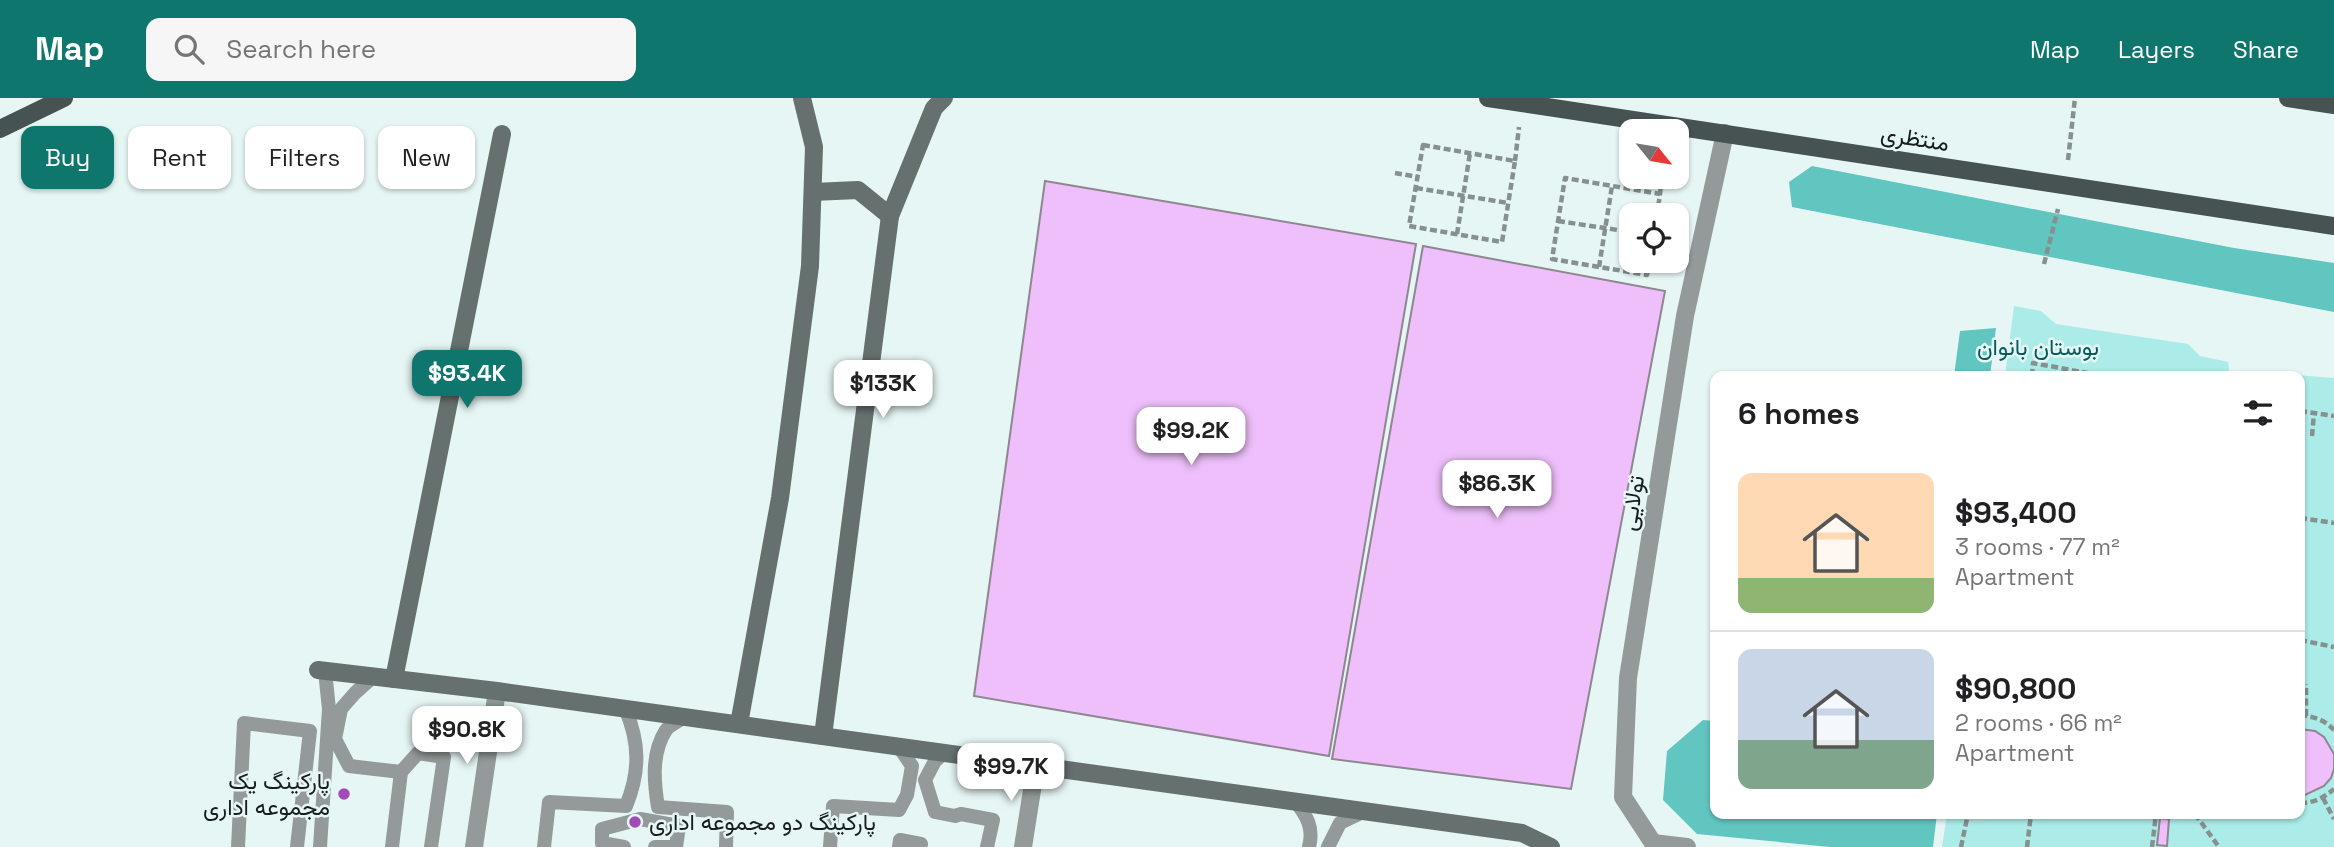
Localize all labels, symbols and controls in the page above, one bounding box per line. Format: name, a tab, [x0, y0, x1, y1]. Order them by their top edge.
search box	[146, 18, 636, 81]
text: Map	[35, 28, 104, 70]
icon: search	[170, 30, 208, 68]
text: Search here	[226, 32, 376, 66]
text: Map	[2030, 34, 2080, 65]
text: Layers	[2118, 34, 2195, 65]
text: Share	[2233, 34, 2299, 65]
street label: منتظری	[1879, 118, 1951, 158]
north arrow	[1619, 119, 1689, 189]
map controls	[1619, 119, 1689, 273]
chip: Buy	[21, 126, 114, 189]
chip: Rent	[128, 126, 231, 189]
chip: Filters	[245, 126, 364, 189]
chip: New	[378, 126, 475, 189]
button: locate	[1619, 203, 1689, 273]
park label: بوستان بانوان	[1977, 332, 2099, 362]
pin: $93.4K	[410, 350, 524, 410]
text: $93.4K	[428, 358, 506, 388]
pin: $133K	[834, 360, 932, 420]
text: $133K	[850, 368, 916, 398]
text: 6 homes	[1738, 394, 1860, 433]
icon: filters	[2239, 394, 2277, 432]
pin: $99.2K	[1134, 408, 1248, 467]
text: $99.2K	[1152, 415, 1230, 445]
pin: $86.3K	[1440, 460, 1554, 520]
text: $86.3K	[1458, 468, 1536, 498]
street label: تولایی	[1613, 473, 1651, 533]
text: $93,400	[1955, 493, 2077, 532]
icon: home	[1794, 501, 1878, 585]
text: 3 rooms · 77 m²	[1955, 532, 2120, 562]
text: Apartment	[1955, 562, 2075, 592]
text: $90,800	[1955, 669, 2077, 708]
icon: home	[1794, 677, 1878, 761]
pin: $90.8K	[410, 706, 524, 766]
text: 2 rooms · 66 m²	[1955, 708, 2122, 738]
text: $90.8K	[428, 714, 506, 744]
text: Apartment	[1955, 738, 2075, 768]
pin: $99.7K	[954, 744, 1068, 803]
text: $99.7K	[973, 751, 1049, 781]
place label: پارکینگ یک مجموعه اداری	[203, 766, 330, 822]
marker: پارکینگ یک مجموعه اداری	[336, 786, 352, 802]
place label: پارکینگ دو مجموعه اداری	[649, 807, 876, 838]
marker: پارکینگ دو مجموعه اداری	[627, 814, 643, 830]

